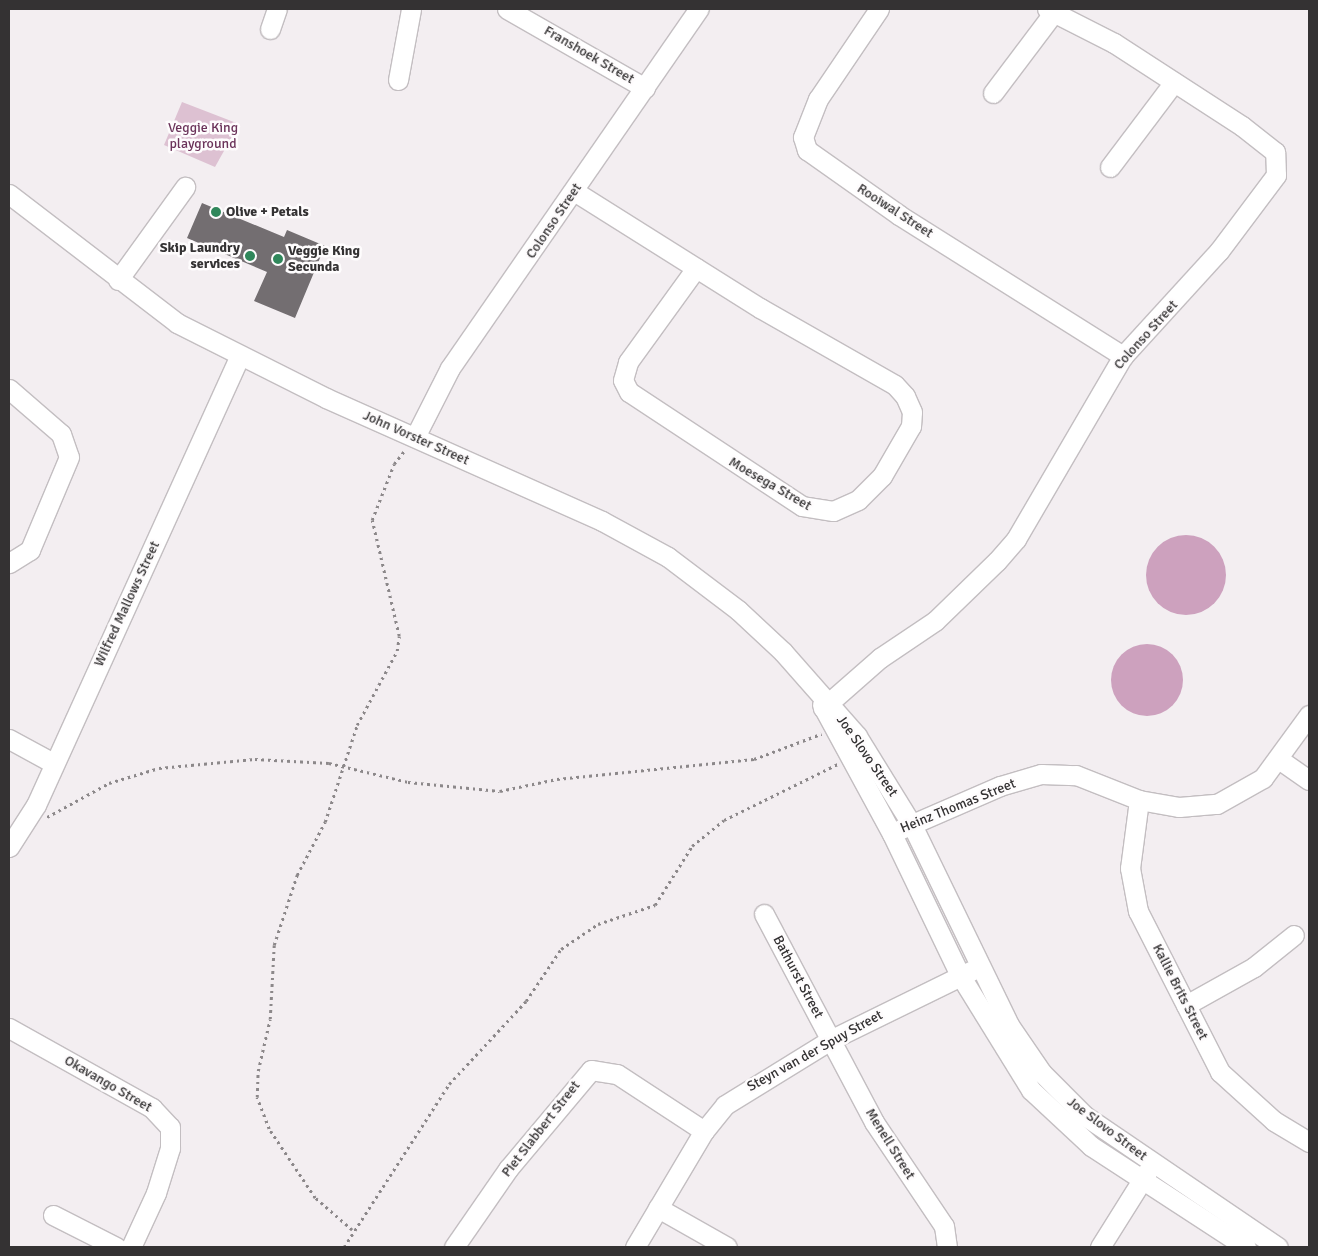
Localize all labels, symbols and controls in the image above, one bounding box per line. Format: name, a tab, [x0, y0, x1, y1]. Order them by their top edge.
street label: Franshoek Street	[541, 22, 637, 88]
park label: Veggie King playground	[168, 120, 238, 152]
street label: Colonso Street	[523, 180, 585, 262]
street label: Rooiwal Street	[854, 180, 936, 242]
place label: Olive + Petals	[226, 204, 309, 220]
marker: Olive + Petals	[210, 206, 222, 218]
place label: Skip Laundry services	[160, 240, 240, 272]
place label: Veggie King Secunda	[288, 243, 360, 276]
marker: Skip Laundry services	[244, 250, 256, 262]
marker: Veggie King Secunda	[272, 253, 284, 265]
street label: Colonso Street	[1110, 297, 1182, 373]
street label: John Vorster Street	[360, 407, 472, 469]
street label: Moesega Street	[726, 454, 814, 514]
street label: Wilfred Mallows Street	[91, 539, 163, 669]
street label: Joe Slovo Street	[833, 712, 901, 800]
street label: Heinz Thomas Street	[898, 775, 1018, 837]
street label: Bathurst Street	[769, 933, 827, 1021]
street label: Kallie Brits Street	[1149, 941, 1211, 1043]
street label: Steyn van der Spuy Street	[744, 1007, 886, 1095]
street label: Okavango Street	[61, 1052, 155, 1116]
street label: Piet Slabbert Street	[498, 1078, 584, 1180]
street label: Joe Slovo Street	[1064, 1094, 1150, 1164]
street label: Menell Street	[862, 1105, 918, 1183]

